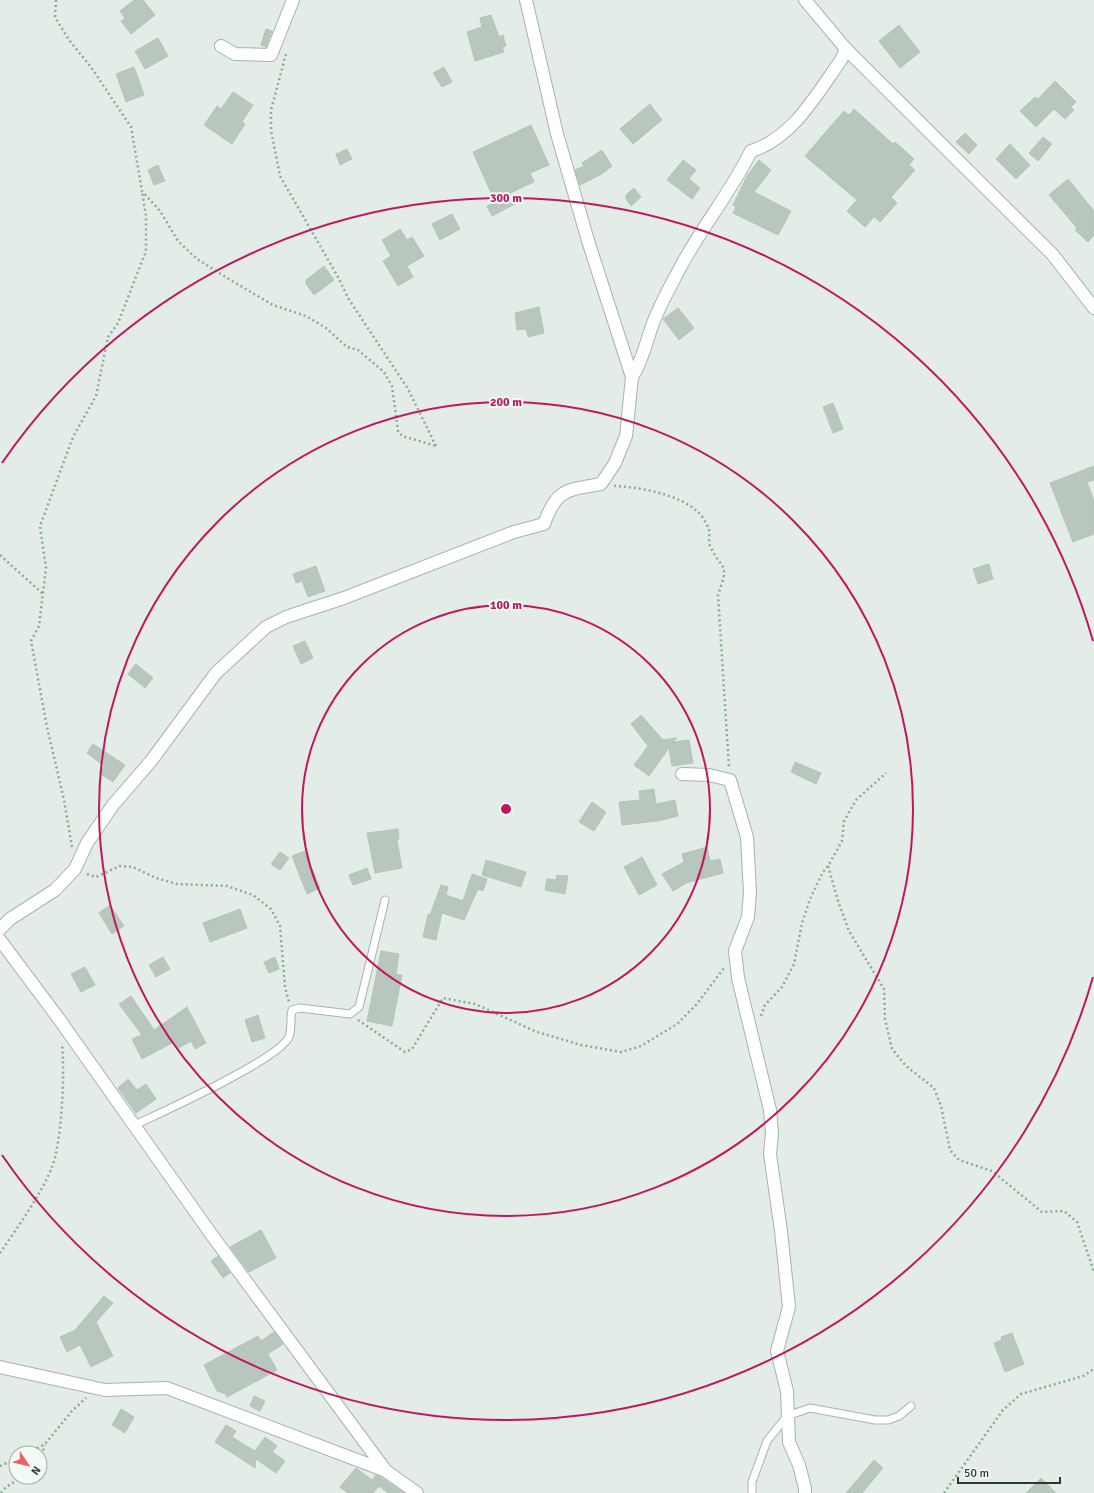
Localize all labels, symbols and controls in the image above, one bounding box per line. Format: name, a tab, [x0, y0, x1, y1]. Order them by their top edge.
text: 300 m	[490, 191, 522, 206]
text: 200 m	[490, 395, 522, 410]
text: 100 m	[490, 598, 522, 613]
centre of rings	[499, 802, 513, 816]
north arrow	[8, 1445, 48, 1485]
scale bar	[958, 1459, 1060, 1485]
text: N	[28, 1464, 43, 1477]
text: 50 m	[964, 1466, 989, 1481]

